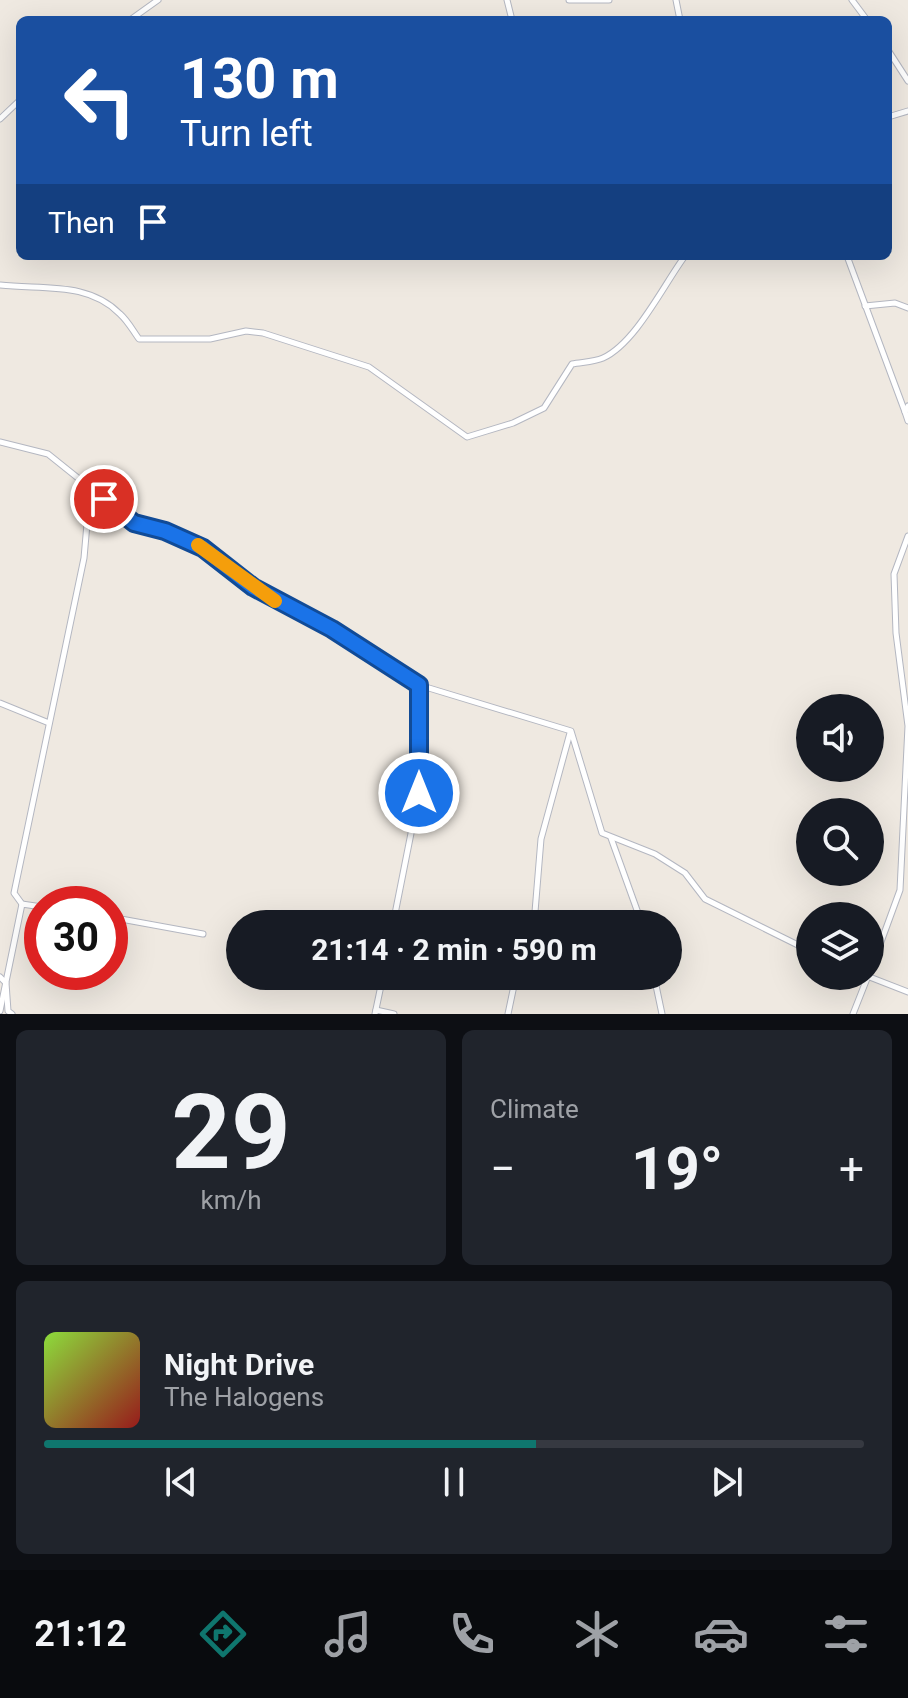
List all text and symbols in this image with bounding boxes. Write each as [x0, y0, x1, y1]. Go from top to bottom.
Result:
text: 130 m [180, 46, 339, 112]
icon: left [48, 48, 152, 152]
text: Turn left [180, 113, 313, 155]
icon: arrive [131, 200, 175, 244]
text: Then [48, 205, 115, 240]
pin [70, 465, 138, 533]
icon: arrive [82, 477, 126, 521]
map controls [796, 694, 884, 990]
button: sound [796, 694, 884, 782]
position arrow [377, 751, 461, 835]
button: search [796, 798, 884, 886]
speed limit sign: 30 [24, 886, 128, 990]
button: layers [796, 902, 884, 990]
text: 21:14 · 2 min · 590 m [311, 932, 597, 967]
text: 29 [171, 1072, 291, 1193]
text: Climate [490, 1094, 579, 1124]
text: 19° [631, 1133, 723, 1204]
text: − [490, 1143, 515, 1195]
text: + [839, 1143, 864, 1195]
text: km/h [200, 1185, 262, 1215]
text: Night Drive [164, 1347, 314, 1382]
text: The Halogens [164, 1382, 324, 1412]
icon: previous [159, 1460, 203, 1504]
icon: pause [432, 1460, 476, 1504]
icon: next [705, 1460, 749, 1504]
icon: directions [195, 1606, 251, 1662]
icon: music [320, 1606, 376, 1662]
icon: phone [444, 1606, 500, 1662]
icon: climate [569, 1606, 625, 1662]
icon: car [693, 1606, 749, 1662]
icon: filters [818, 1606, 874, 1662]
text: 21:12 [34, 1613, 127, 1655]

